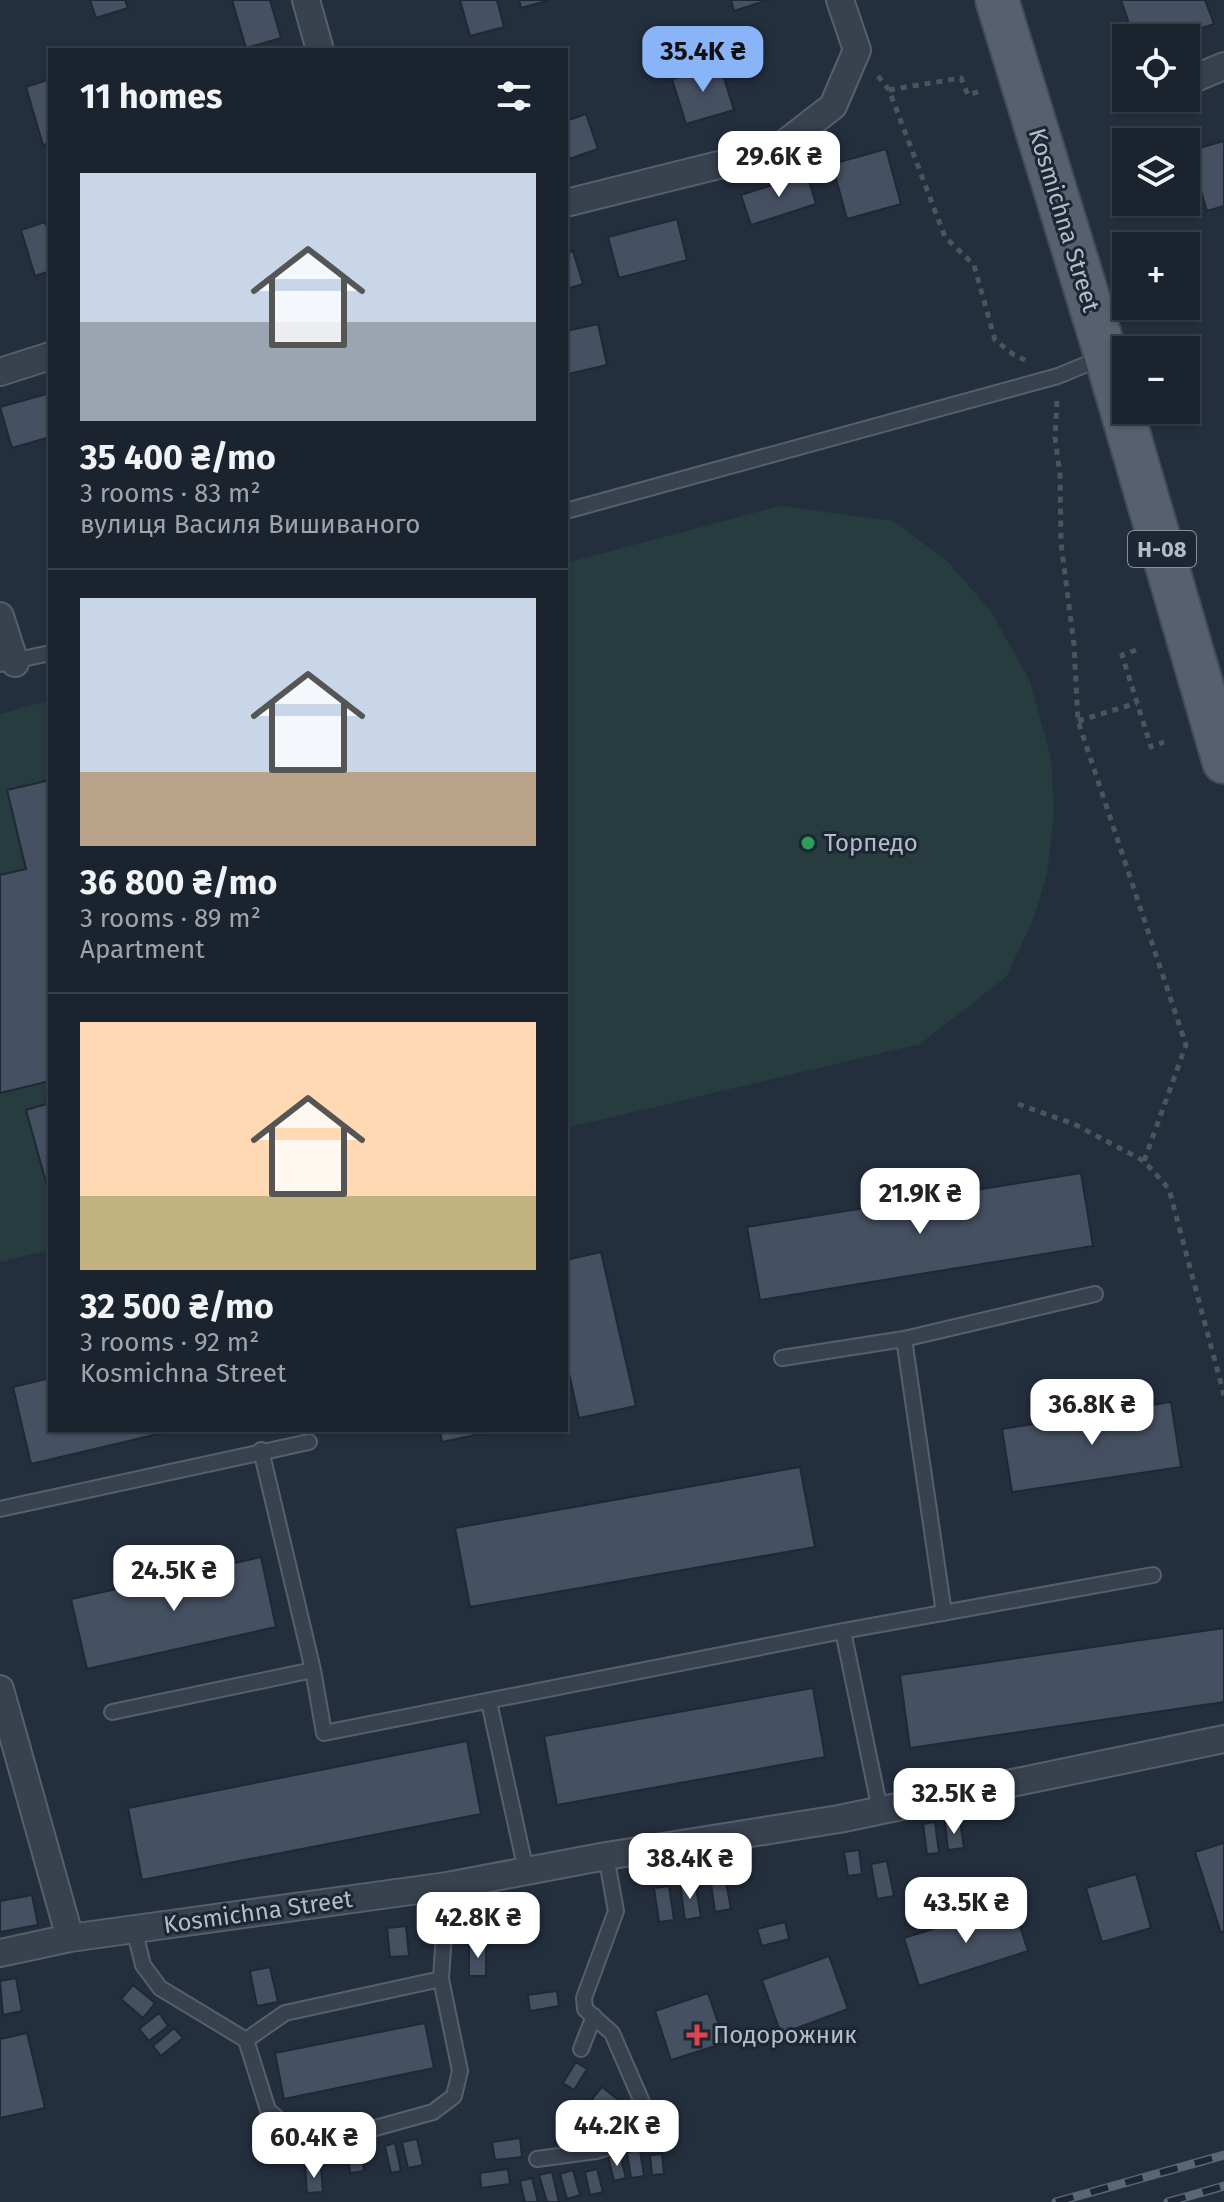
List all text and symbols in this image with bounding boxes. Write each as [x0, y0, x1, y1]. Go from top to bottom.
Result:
map controls [1112, 24, 1200, 424]
button: locate [1112, 24, 1200, 112]
pin: 35.4K ₴ [629, 26, 777, 94]
text: 35.4K ₴ [660, 36, 746, 67]
icon: filters [492, 74, 536, 118]
text: 11 homes [80, 76, 222, 117]
street label: Kosmichna Street [1023, 125, 1105, 315]
button: layers [1112, 128, 1200, 216]
pin: 29.6K ₴ [705, 131, 853, 199]
text: 29.6K ₴ [736, 141, 822, 172]
icon: home [236, 225, 380, 369]
button: + [1112, 232, 1200, 320]
button: − [1112, 336, 1200, 424]
text: 35 400 ₴/mo [80, 437, 276, 478]
text: 3 rooms · 83 m² [80, 478, 261, 509]
text: вулиця Василя Вишиваного [80, 509, 421, 540]
road number: Н-08 [1128, 531, 1196, 567]
icon: home [236, 650, 380, 794]
place label: Торпедо [824, 829, 918, 857]
marker: Торпедо [799, 834, 817, 852]
text: 36 800 ₴/mo [80, 862, 277, 903]
text: 3 rooms · 89 m² [80, 903, 261, 934]
text: Apartment [80, 934, 205, 965]
icon: home [236, 1074, 380, 1218]
pin: 21.9K ₴ [846, 1168, 994, 1236]
text: 21.9K ₴ [879, 1178, 961, 1209]
text: 32 500 ₴/mo [80, 1286, 274, 1327]
text: 3 rooms · 92 m² [80, 1327, 259, 1358]
text: Kosmichna Street [80, 1358, 286, 1389]
pin: 36.8K ₴ [1018, 1379, 1166, 1447]
text: 36.8K ₴ [1048, 1389, 1136, 1420]
pin: 24.5K ₴ [100, 1545, 248, 1613]
text: 24.5K ₴ [131, 1555, 217, 1586]
pin: 32.5K ₴ [880, 1768, 1028, 1836]
text: 32.5K ₴ [912, 1778, 996, 1809]
pin: 38.4K ₴ [616, 1833, 764, 1901]
text: 38.4K ₴ [647, 1843, 733, 1874]
pin: 43.5K ₴ [892, 1877, 1040, 1945]
street label: Kosmichna Street [162, 1885, 355, 1939]
text: 43.5K ₴ [923, 1887, 1009, 1918]
pin: 42.8K ₴ [404, 1892, 552, 1960]
text: 42.8K ₴ [435, 1902, 521, 1933]
place label: Подорожник [713, 2021, 857, 2049]
marker: Подорожник [688, 2026, 706, 2044]
pin: 44.2K ₴ [543, 2100, 691, 2168]
text: 44.2K ₴ [574, 2110, 660, 2141]
pin: 60.4K ₴ [240, 2112, 388, 2180]
text: 60.4K ₴ [270, 2122, 358, 2153]

